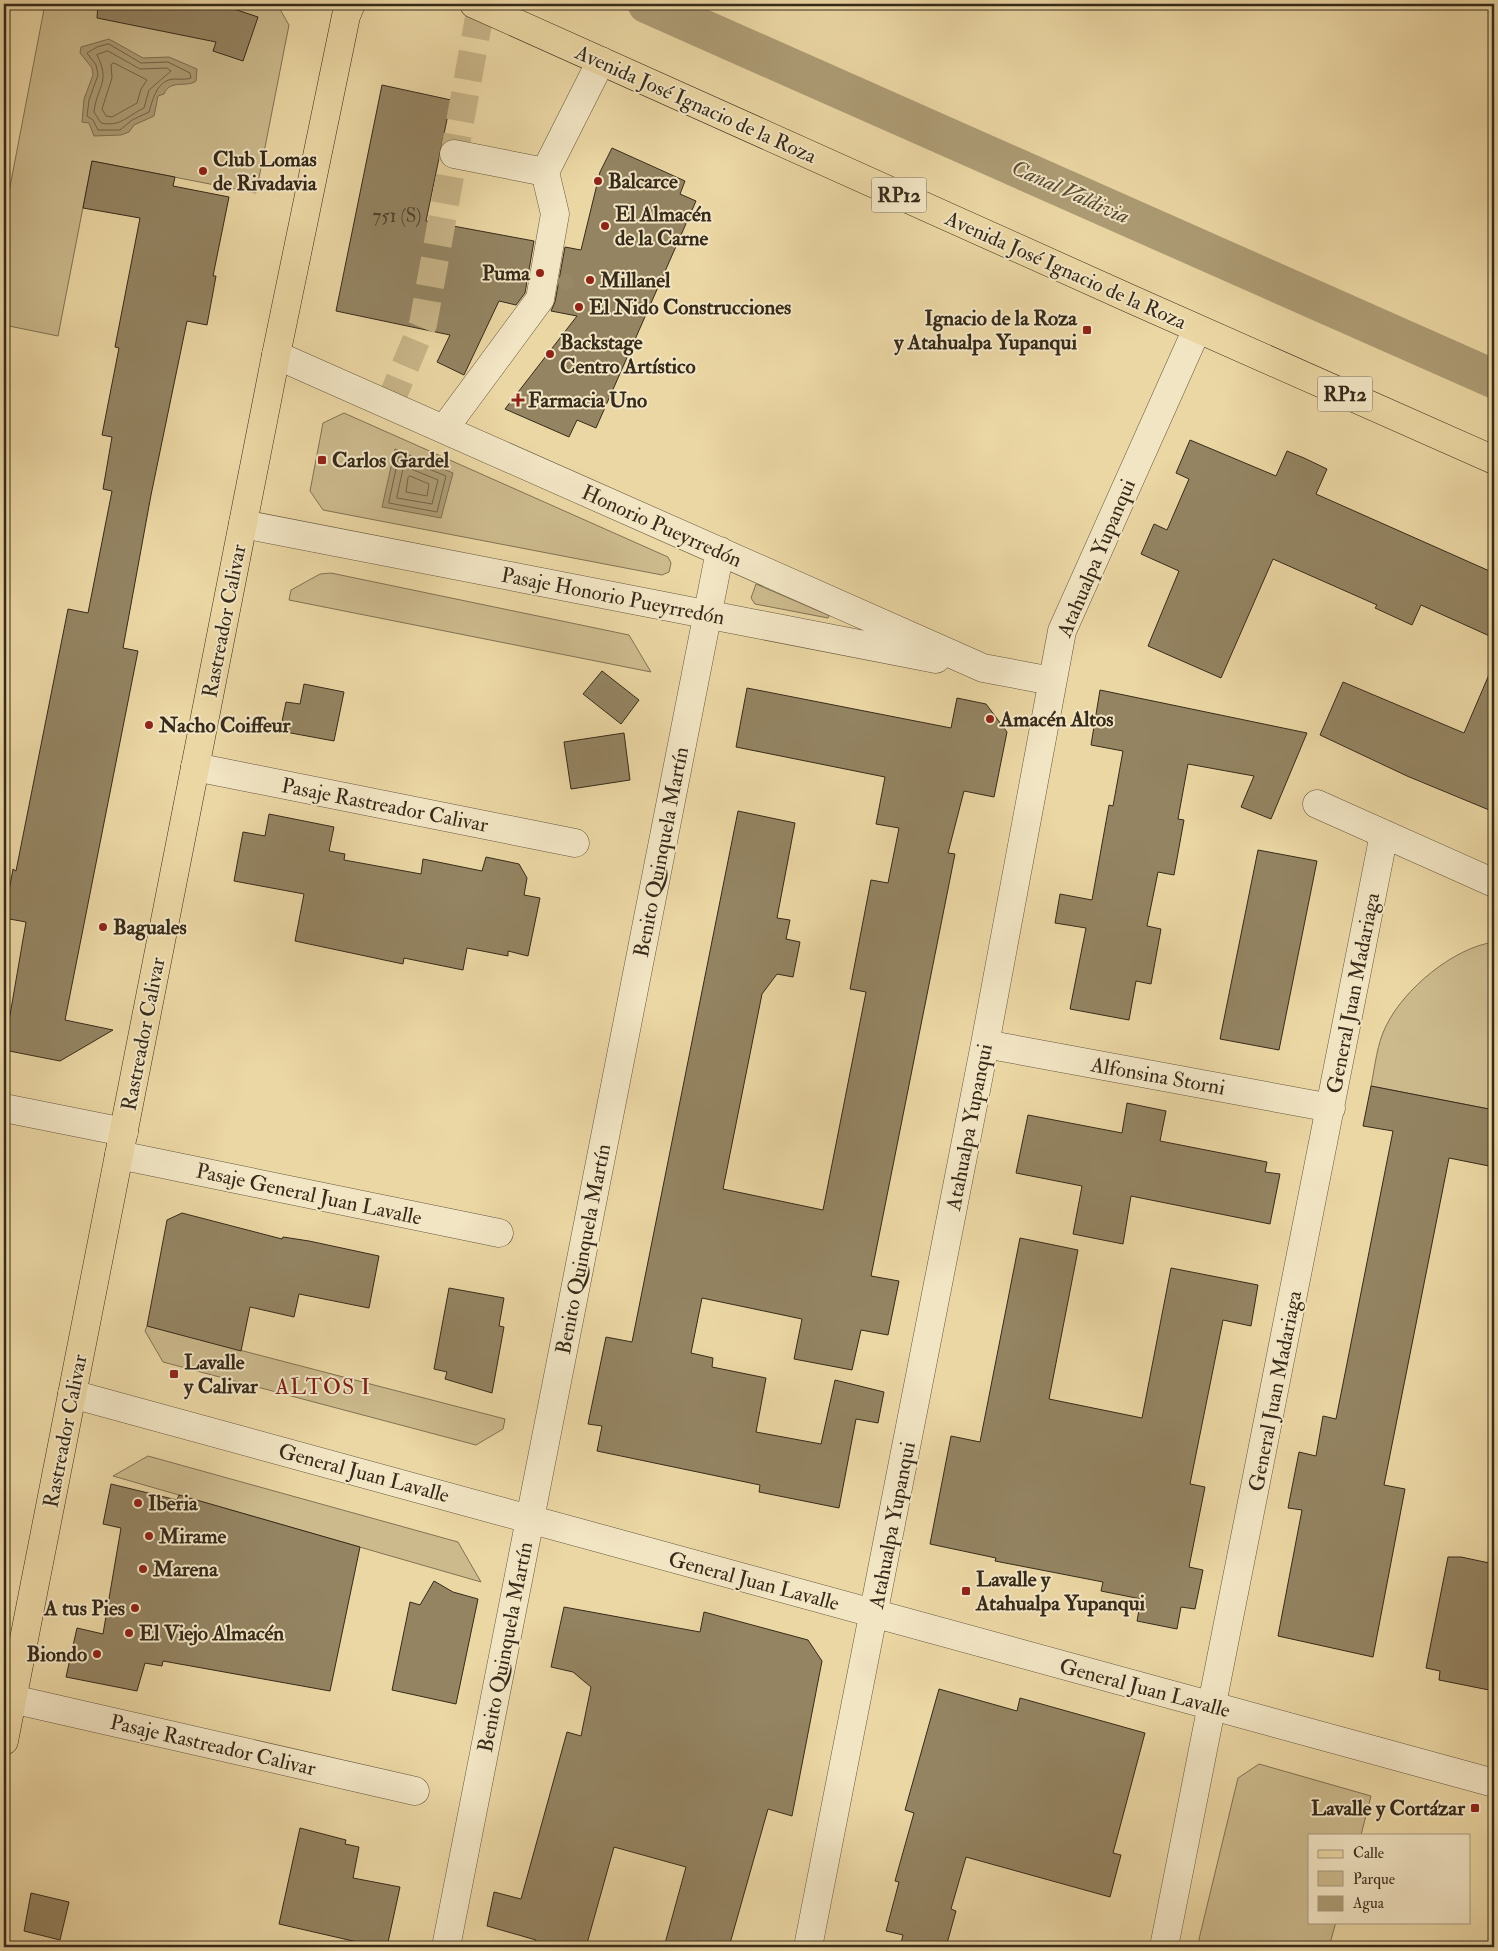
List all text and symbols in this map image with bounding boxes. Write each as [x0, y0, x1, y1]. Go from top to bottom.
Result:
street label: Avenida José Ignacio de la Roza [570, 39, 821, 170]
place label: Club Lomas de Rivadavia [213, 146, 318, 197]
water label: Canal Valdivia [1007, 153, 1134, 230]
marker: Club Lomas de Rivadavia [197, 165, 209, 177]
place label: Balcarce [608, 168, 678, 195]
marker: Balcarce [592, 175, 604, 187]
road number: RP12 [872, 178, 926, 212]
place label: El Almacén de la Carne [615, 201, 712, 252]
house number: 751 (S) [373, 204, 421, 228]
street label: Avenida José Ignacio de la Roza [940, 205, 1191, 336]
marker: El Almacén de la Carne [599, 220, 611, 232]
place label: Puma [482, 260, 531, 287]
marker: Puma [534, 267, 546, 279]
place label: Millanel [599, 267, 671, 294]
marker: Millanel [584, 274, 596, 286]
place label: El Nido Construcciones [589, 294, 791, 321]
marker: El Nido Construcciones [573, 301, 585, 313]
place label: Ignacio de la Roza y Atahualpa Yupanqui [893, 305, 1078, 356]
marker: Ignacio de la Roza y Atahualpa Yupanqui [1081, 324, 1093, 336]
place label: Backstage Centro Artístico [560, 329, 696, 380]
marker: Backstage Centro Artístico [544, 348, 556, 360]
road number: RP12 [1318, 376, 1372, 412]
place label: Farmacia Uno [528, 387, 647, 414]
marker: Farmacia Uno [512, 394, 524, 406]
place label: Carlos Gardel [332, 447, 450, 474]
marker: Carlos Gardel [316, 454, 328, 466]
street label: Atahualpa Yupanqui [1051, 475, 1142, 642]
street label: Honorio Pueyrredón [577, 479, 746, 574]
street label: Rastreador Calivar [196, 542, 253, 700]
street label: Pasaje Honorio Pueyrredón [499, 562, 727, 631]
place label: Amacén Altos [999, 706, 1113, 733]
place label: Nacho Coiffeur [158, 712, 292, 739]
marker: Amacén Altos [984, 713, 996, 725]
marker: Nacho Coiffeur [143, 719, 155, 731]
street label: Benito Quinquela Martín [628, 744, 695, 960]
street label: Pasaje Rastreador Calivar [279, 772, 491, 839]
street label: General Juan Madariaga [1321, 890, 1386, 1096]
place label: Baguales [113, 914, 187, 941]
marker: Baguales [97, 921, 109, 933]
street label: Rastreador Calivar [115, 955, 172, 1113]
street label: Atahualpa Yupanqui [940, 1041, 999, 1214]
street label: Alfonsina Storni [1088, 1051, 1228, 1102]
street label: Benito Quinquela Martín [550, 1141, 617, 1357]
street label: Pasaje General Juan Lavalle [194, 1157, 424, 1232]
street label: General Juan Madariaga [1243, 1288, 1308, 1494]
place label: Lavalle y Calivar [183, 1349, 259, 1400]
street label: Rastreador Calivar [37, 1352, 94, 1510]
marker: Lavalle y Calivar [168, 1368, 180, 1380]
district label: ALTOS I [274, 1373, 371, 1401]
street label: General Juan Lavalle [276, 1438, 452, 1509]
street label: Atahualpa Yupanqui [863, 1439, 922, 1612]
place label: Iberia [148, 1490, 199, 1517]
marker: Iberia [132, 1497, 144, 1509]
place label: Mirame [158, 1523, 227, 1550]
marker: Mirame [143, 1530, 155, 1542]
street label: Benito Quinquela Martín [472, 1539, 539, 1755]
street label: General Juan Lavalle [666, 1546, 842, 1617]
place label: Marena [152, 1556, 219, 1583]
marker: Marena [137, 1563, 149, 1575]
place label: Lavalle y Atahualpa Yupanqui [975, 1566, 1146, 1617]
marker: Lavalle y Atahualpa Yupanqui [960, 1585, 972, 1597]
place label: A tus Pies [43, 1595, 125, 1622]
marker: A tus Pies [129, 1602, 141, 1614]
place label: El Viejo Almacén [139, 1620, 284, 1647]
marker: El Viejo Almacén [123, 1627, 135, 1639]
place label: Biondo [27, 1641, 87, 1668]
marker: Biondo [91, 1648, 103, 1660]
street label: General Juan Lavalle [1057, 1653, 1233, 1724]
street label: Pasaje Rastreador Calivar [107, 1709, 318, 1782]
place label: Lavalle y Cortázar [1311, 1795, 1466, 1822]
marker: Lavalle y Cortázar [1469, 1802, 1481, 1814]
legend [1308, 1834, 1470, 1924]
text: Calle [1353, 1844, 1384, 1863]
text: Parque [1353, 1870, 1395, 1889]
text: Agua [1352, 1894, 1385, 1913]

